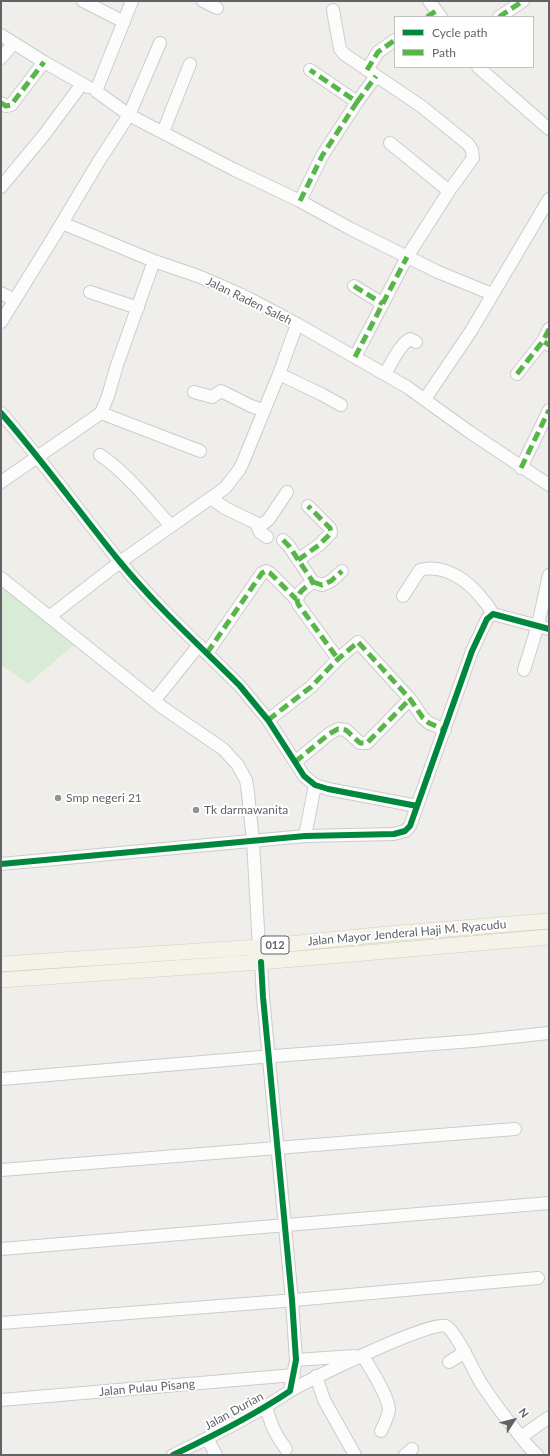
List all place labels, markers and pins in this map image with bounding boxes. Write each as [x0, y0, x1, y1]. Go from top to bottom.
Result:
place label: Smp negeri 21 [66, 791, 142, 805]
marker: Smp negeri 21 [53, 793, 63, 803]
place label: Tk darmawanita [204, 803, 288, 817]
marker: Tk darmawanita [191, 805, 201, 815]

